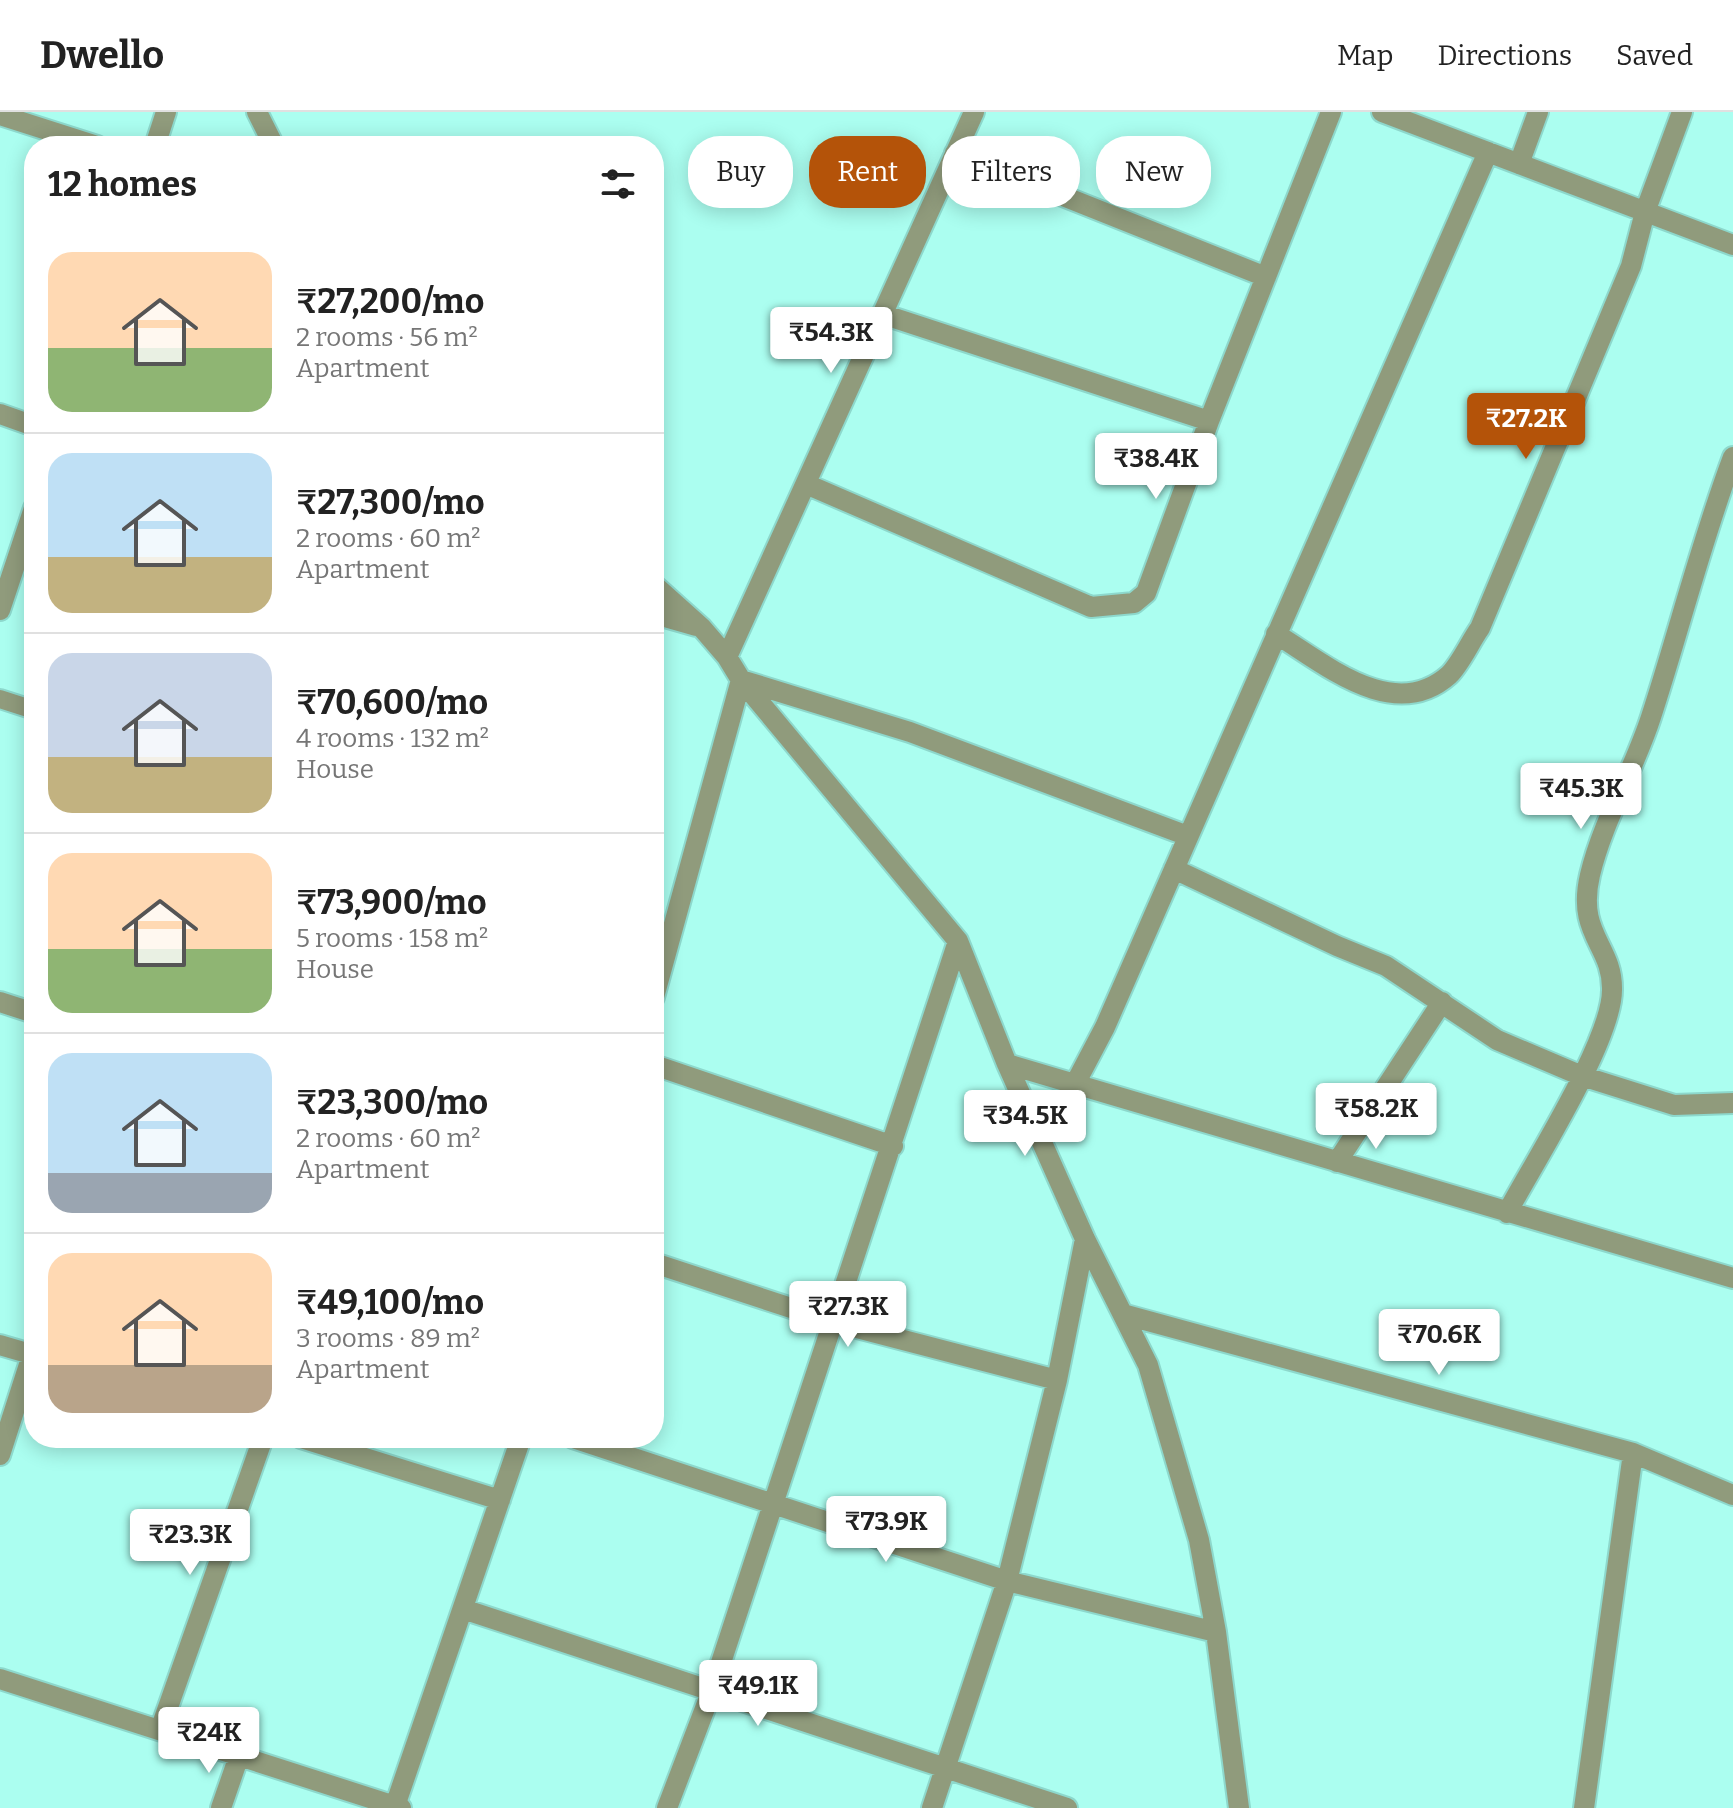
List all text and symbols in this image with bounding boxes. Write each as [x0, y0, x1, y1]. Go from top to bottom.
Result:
text: Dwello [40, 32, 164, 78]
text: Map [1337, 39, 1393, 72]
text: Directions [1437, 39, 1572, 72]
text: Saved [1616, 39, 1693, 72]
chip: Buy [688, 136, 793, 208]
chip: Rent [809, 136, 926, 208]
chip: Filters [942, 136, 1080, 208]
chip: New [1096, 136, 1211, 208]
icon: filters [596, 162, 640, 206]
text: 12 homes [48, 164, 197, 205]
text: ₹27,200/mo [296, 281, 484, 322]
icon: home [112, 284, 208, 380]
pin: ₹54.3K [766, 307, 896, 375]
text: ₹54.3K [788, 317, 874, 348]
text: 2 rooms · 56 m² [296, 322, 478, 353]
text: Apartment [296, 353, 429, 384]
pin: ₹27.2K [1461, 393, 1591, 461]
text: ₹27.2K [1485, 403, 1567, 434]
pin: ₹38.4K [1091, 433, 1221, 501]
text: ₹38.4K [1113, 443, 1199, 474]
text: ₹27,300/mo [296, 482, 485, 523]
icon: home [112, 485, 208, 581]
text: 2 rooms · 60 m² [296, 523, 480, 554]
text: Apartment [296, 554, 429, 585]
text: ₹70,600/mo [296, 682, 488, 723]
icon: home [112, 685, 208, 781]
text: 4 rooms · 132 m² [296, 723, 489, 754]
text: House [296, 754, 374, 785]
pin: ₹45.3K [1516, 763, 1646, 831]
text: ₹45.3K [1538, 773, 1624, 804]
text: ₹73,900/mo [296, 882, 487, 923]
icon: home [112, 885, 208, 981]
text: 5 rooms · 158 m² [296, 923, 488, 954]
text: House [296, 954, 374, 985]
text: ₹23,300/mo [296, 1082, 488, 1123]
pin: ₹58.2K [1311, 1083, 1441, 1151]
icon: home [112, 1085, 208, 1181]
pin: ₹34.5K [960, 1090, 1090, 1158]
text: ₹58.2K [1334, 1093, 1418, 1124]
text: ₹34.5K [982, 1100, 1068, 1131]
text: 2 rooms · 60 m² [296, 1123, 480, 1154]
text: Apartment [296, 1154, 429, 1185]
pin: ₹27.3K [783, 1281, 913, 1349]
text: ₹49,100/mo [296, 1282, 484, 1323]
icon: home [112, 1285, 208, 1381]
text: ₹27.3K [807, 1291, 889, 1322]
pin: ₹70.6K [1374, 1309, 1504, 1377]
text: ₹70.6K [1397, 1319, 1481, 1350]
text: 3 rooms · 89 m² [296, 1323, 480, 1354]
text: Apartment [296, 1354, 429, 1385]
pin: ₹73.9K [821, 1496, 951, 1564]
text: ₹73.9K [844, 1506, 928, 1537]
pin: ₹23.3K [125, 1509, 255, 1577]
text: ₹23.3K [148, 1519, 232, 1550]
pin: ₹49.1K [693, 1660, 823, 1728]
text: ₹49.1K [717, 1670, 799, 1701]
pin: ₹24K [162, 1707, 256, 1775]
text: ₹24K [176, 1717, 242, 1748]

